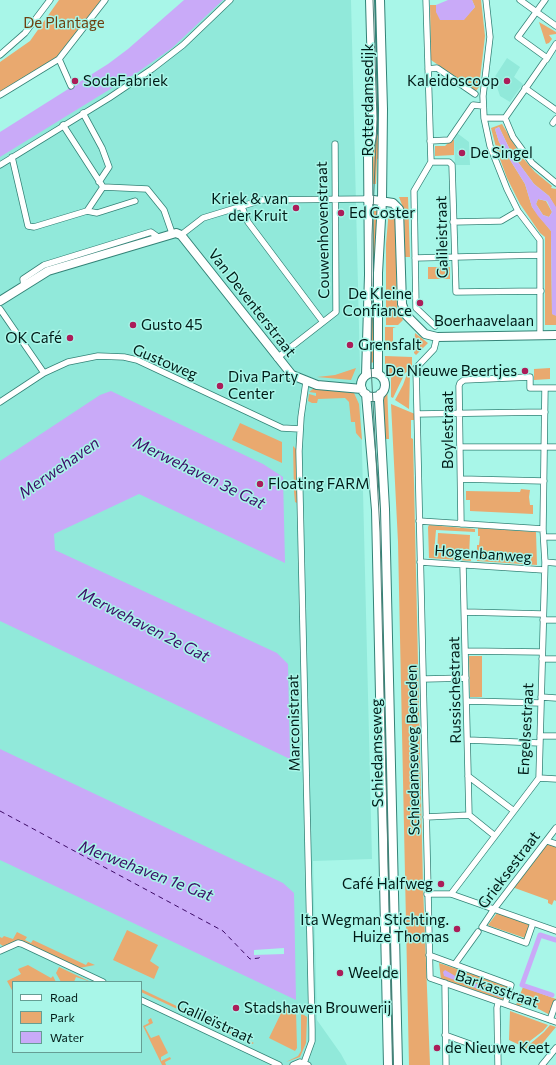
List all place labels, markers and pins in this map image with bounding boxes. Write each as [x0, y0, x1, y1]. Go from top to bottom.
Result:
place label: SodaFabriek [83, 72, 168, 90]
place label: Kaleidoscoop [407, 72, 499, 90]
marker: SodaFabriek [70, 76, 80, 86]
marker: Kaleidoscoop [502, 76, 512, 86]
place label: De Singel [470, 144, 533, 162]
marker: De Singel [457, 148, 467, 158]
place label: Kriek & van der Kruit [211, 190, 288, 225]
marker: Kriek & van der Kruit [291, 203, 301, 213]
place label: Ed Coster [349, 204, 415, 222]
marker: Ed Coster [336, 208, 346, 218]
place label: De Kleine Confiance [343, 285, 412, 320]
marker: De Kleine Confiance [415, 298, 425, 308]
place label: Gusto 45 [141, 316, 203, 334]
marker: Gusto 45 [128, 320, 138, 330]
place label: OK Café [5, 329, 62, 347]
marker: OK Café [65, 333, 75, 343]
place label: Grensfalt [358, 336, 422, 354]
marker: Grensfalt [345, 340, 355, 350]
place label: De Nieuwe Beertjes [385, 362, 517, 380]
marker: De Nieuwe Beertjes [520, 366, 530, 376]
place label: Diva Party Center [228, 368, 298, 403]
marker: Diva Party Center [215, 381, 225, 391]
place label: Floating FARM [268, 475, 370, 493]
marker: Floating FARM [255, 479, 265, 489]
place label: Café Halfweg [342, 875, 433, 893]
marker: Café Halfweg [436, 879, 446, 889]
place label: Ita Wegman Stichting. Huize Thomas [300, 911, 449, 946]
marker: Ita Wegman Stichting. Huize Thomas [452, 924, 462, 934]
place label: Weelde [348, 964, 398, 982]
marker: Weelde [335, 968, 345, 978]
place label: Stadshaven Brouwerij [244, 999, 391, 1017]
marker: Stadshaven Brouwerij [231, 1003, 241, 1013]
place label: de Nieuwe Keet [445, 1039, 550, 1057]
marker: de Nieuwe Keet [432, 1043, 442, 1053]

